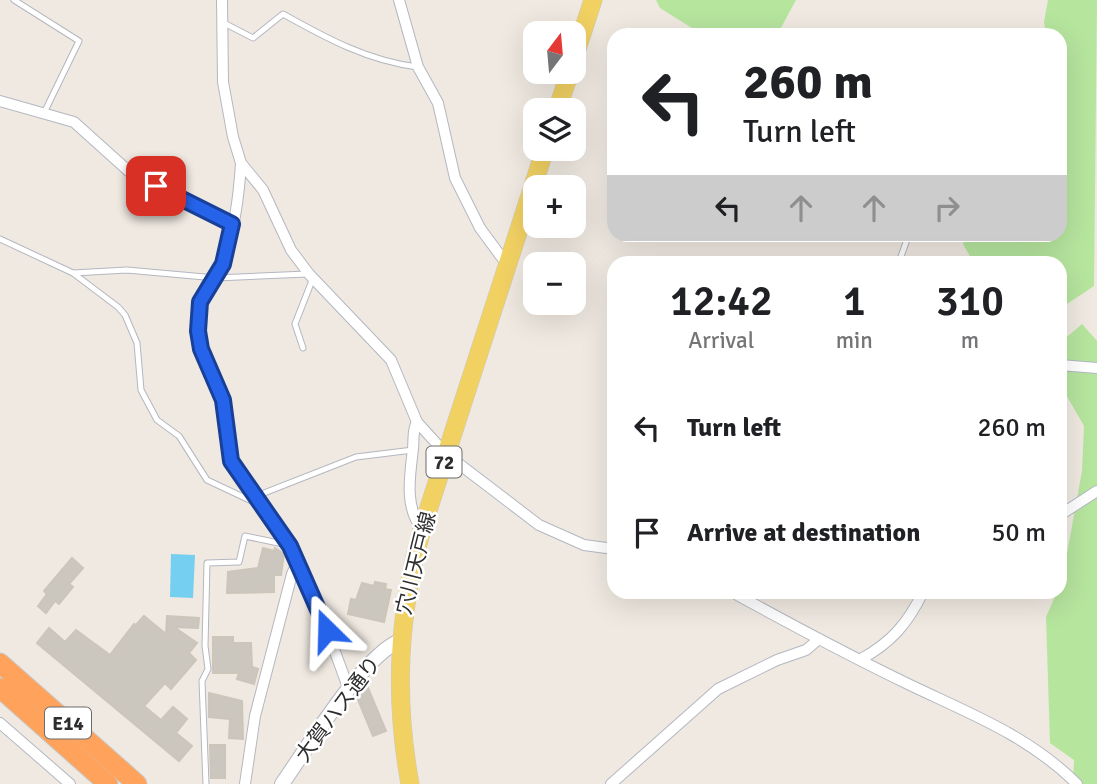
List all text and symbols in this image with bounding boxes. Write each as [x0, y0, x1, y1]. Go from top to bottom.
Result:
north arrow [523, 21, 586, 84]
map controls [523, 21, 586, 315]
text: 260 m [743, 52, 873, 112]
icon: left [628, 56, 719, 147]
button: layers [523, 98, 586, 161]
text: Turn left [743, 112, 856, 151]
pin [126, 156, 186, 216]
icon: arrive [137, 167, 175, 205]
button: + [523, 175, 586, 238]
icon: left [709, 189, 747, 227]
icon: ahead [782, 189, 820, 227]
icon: ahead [855, 189, 893, 227]
icon: right [928, 189, 966, 227]
button: − [523, 252, 586, 315]
text: 12:42 [670, 276, 773, 327]
text: 1 [843, 276, 866, 327]
text: 310 [936, 276, 1004, 327]
text: Arrival [688, 326, 754, 355]
text: min [836, 326, 873, 355]
text: m [961, 326, 979, 355]
icon: left [628, 409, 666, 447]
text: Turn left [687, 412, 781, 444]
text: 260 m [977, 412, 1046, 444]
road number: 72 [426, 446, 462, 477]
street label: 穴川天戸線 [391, 509, 441, 617]
icon: arrive [628, 514, 666, 552]
text: Arrive at destination [687, 517, 920, 549]
text: 50 m [991, 517, 1046, 549]
position arrow [290, 593, 364, 667]
street label: 大賀ハス通り [290, 651, 386, 767]
road number: E14 [45, 708, 91, 738]

